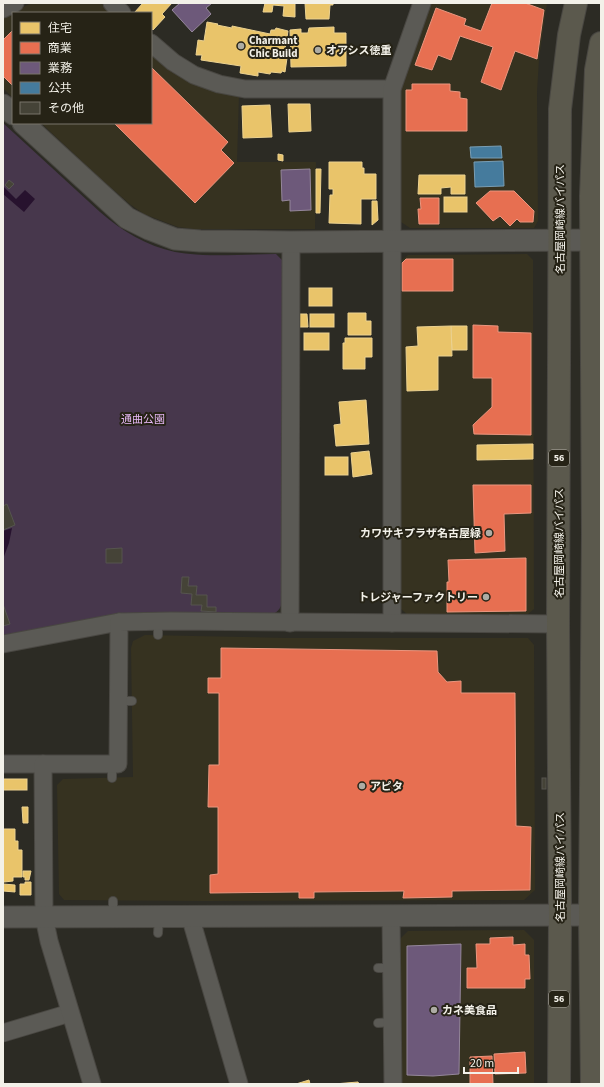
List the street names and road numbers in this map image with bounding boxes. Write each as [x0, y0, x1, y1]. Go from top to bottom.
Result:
street label: 名古屋岡崎線バイパス [553, 164, 568, 274]
road number: 56 [549, 450, 569, 466]
street label: 名古屋岡崎線バイパス [552, 488, 567, 598]
street label: 名古屋岡崎線バイパス [553, 812, 568, 922]
road number: 56 [549, 991, 569, 1007]

